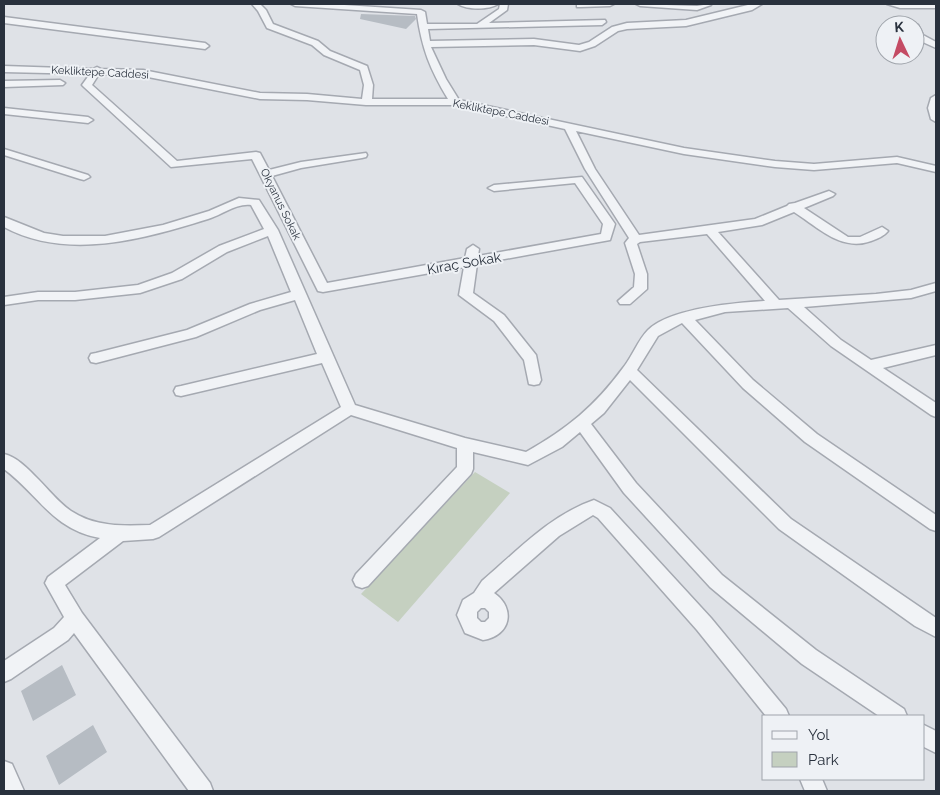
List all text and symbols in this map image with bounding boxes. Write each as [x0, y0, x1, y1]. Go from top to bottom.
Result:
north arrow [875, 15, 925, 65]
text: K [894, 19, 905, 35]
street label: Kekliktepe Caddesi [51, 63, 149, 82]
street label: Kekliktepe Caddesi [452, 97, 550, 128]
street label: Okyanus Sokak [258, 166, 304, 242]
street label: Kıraç Sokak [426, 249, 503, 277]
legend [762, 715, 925, 780]
text: Yol [808, 726, 830, 744]
text: Park [808, 751, 839, 769]

